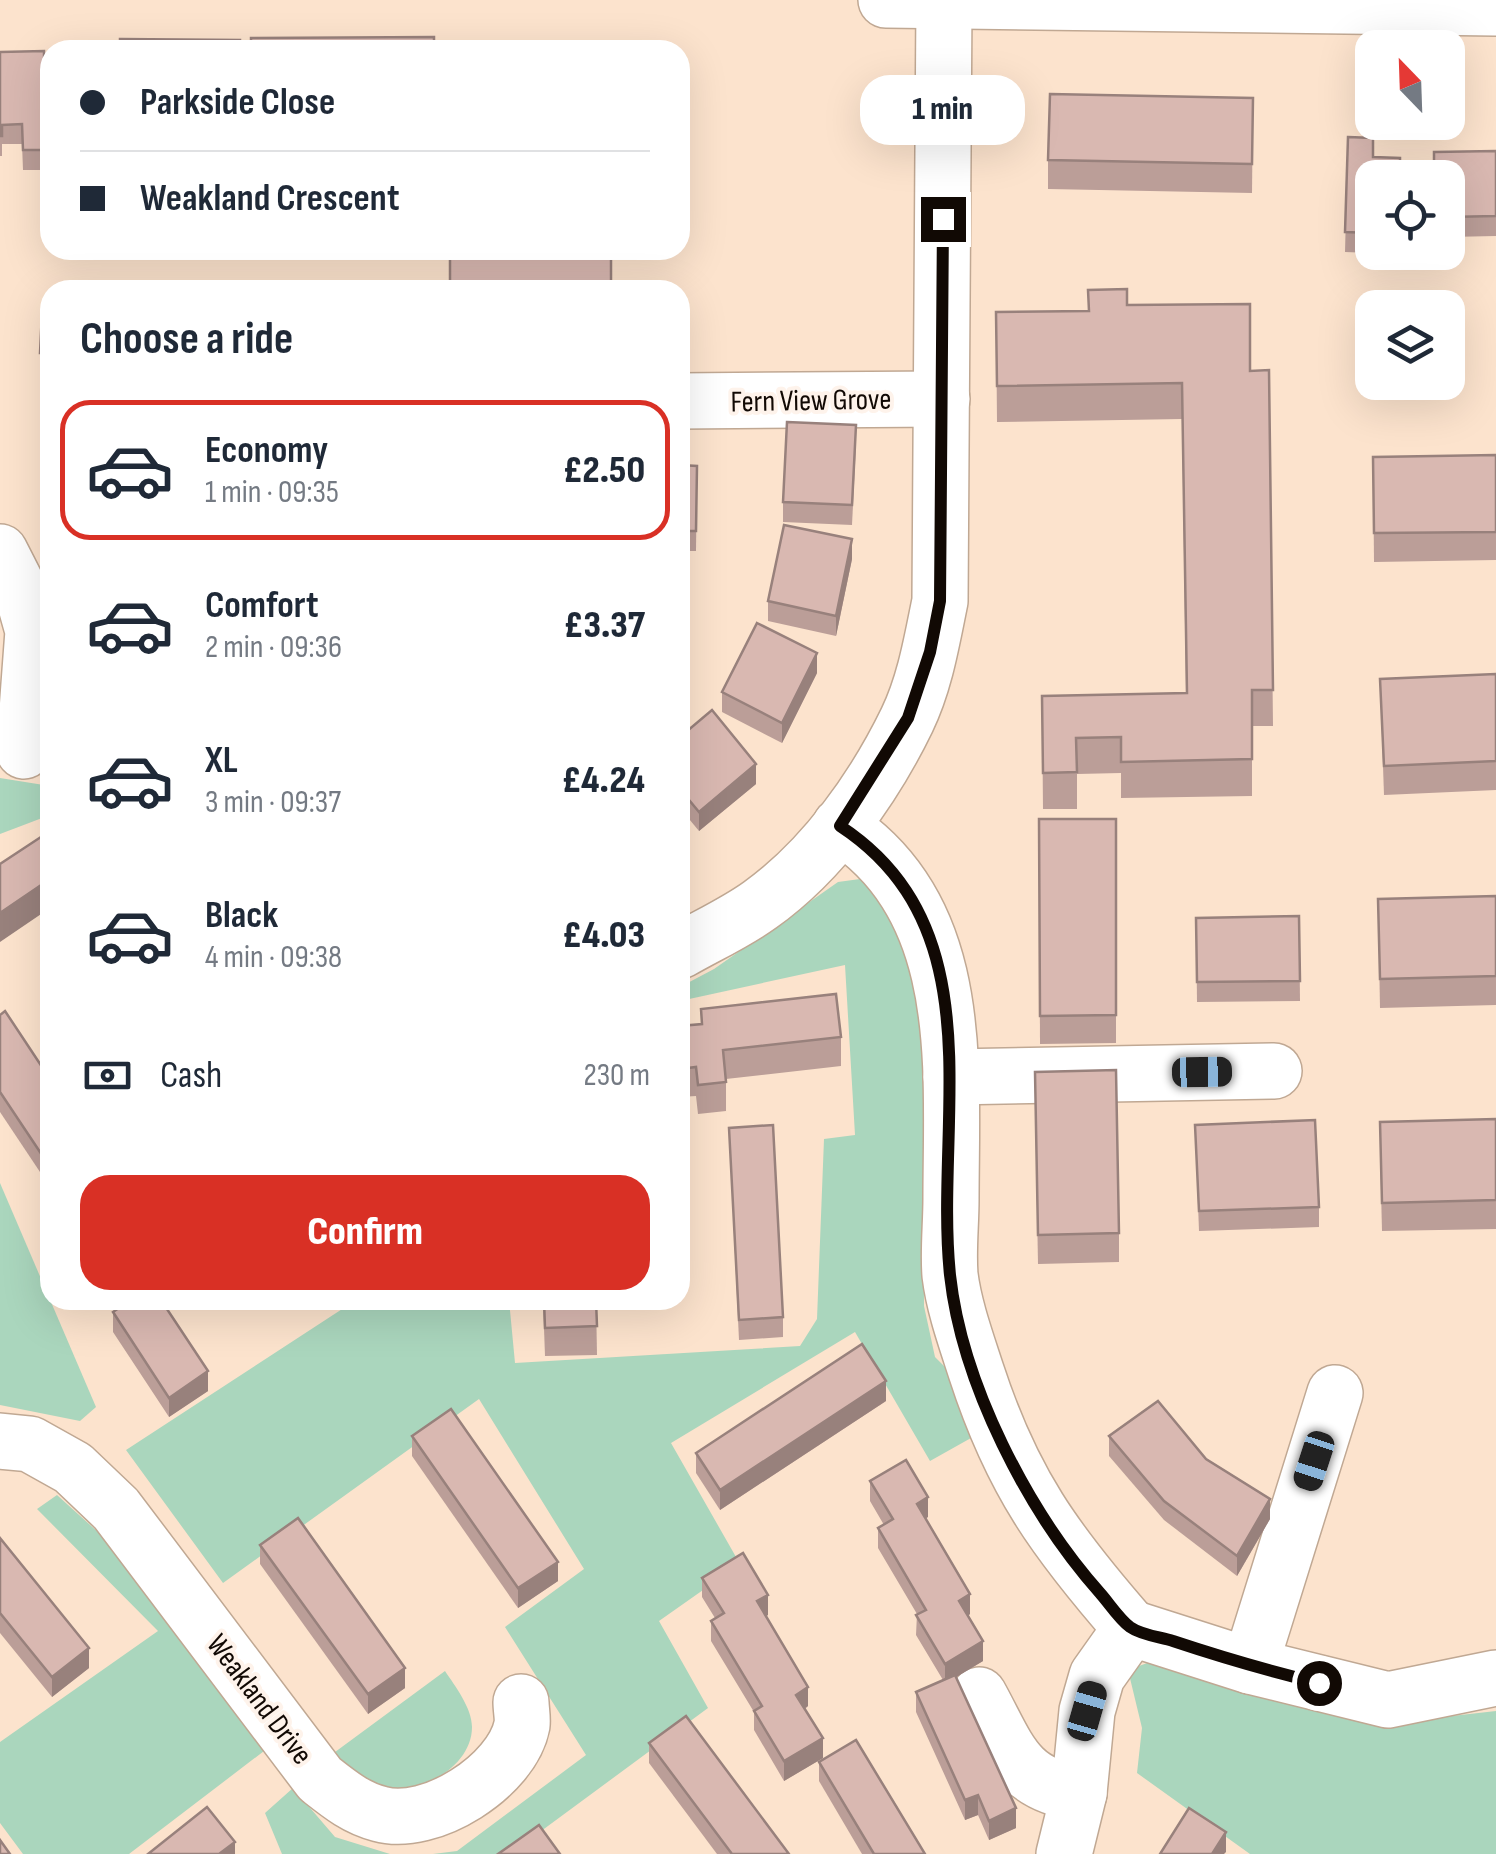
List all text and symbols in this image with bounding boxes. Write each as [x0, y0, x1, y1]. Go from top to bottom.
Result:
north arrow [1355, 30, 1465, 140]
map controls [1355, 30, 1465, 400]
callout: 1 min [860, 74, 1026, 144]
text: Parkside Close [140, 80, 335, 125]
text: 1 min [912, 90, 973, 129]
button: locate [1355, 160, 1465, 270]
text: Weakland Crescent [140, 176, 399, 221]
route end [921, 197, 966, 242]
button: layers [1355, 290, 1465, 400]
text: Choose a ride [80, 312, 293, 367]
street label: Fern View Grove [730, 382, 892, 420]
icon: car [85, 425, 175, 515]
text: Economy [205, 428, 328, 473]
text: £2.50 [563, 448, 645, 493]
text: 1 min · 09:35 [205, 473, 339, 512]
icon: car [85, 580, 175, 670]
text: Comfort [205, 583, 319, 628]
text: £3.37 [564, 603, 645, 648]
text: 2 min · 09:36 [205, 628, 342, 667]
icon: car [85, 735, 175, 825]
text: XL [205, 738, 238, 783]
text: £4.24 [562, 758, 645, 803]
text: 3 min · 09:37 [205, 783, 341, 822]
icon: car [85, 890, 175, 980]
text: Black [205, 893, 278, 938]
text: £4.03 [562, 913, 645, 958]
text: 4 min · 09:38 [205, 938, 342, 977]
icon: cash [80, 1048, 135, 1103]
text: Cash [160, 1053, 222, 1098]
text: 230 m [583, 1056, 650, 1095]
car [1172, 1056, 1232, 1088]
button: Confirm [80, 1175, 650, 1290]
car [1290, 1428, 1338, 1494]
street label: Weakland Drive [199, 1627, 320, 1772]
route start [1297, 1661, 1342, 1706]
car [1064, 1678, 1110, 1744]

